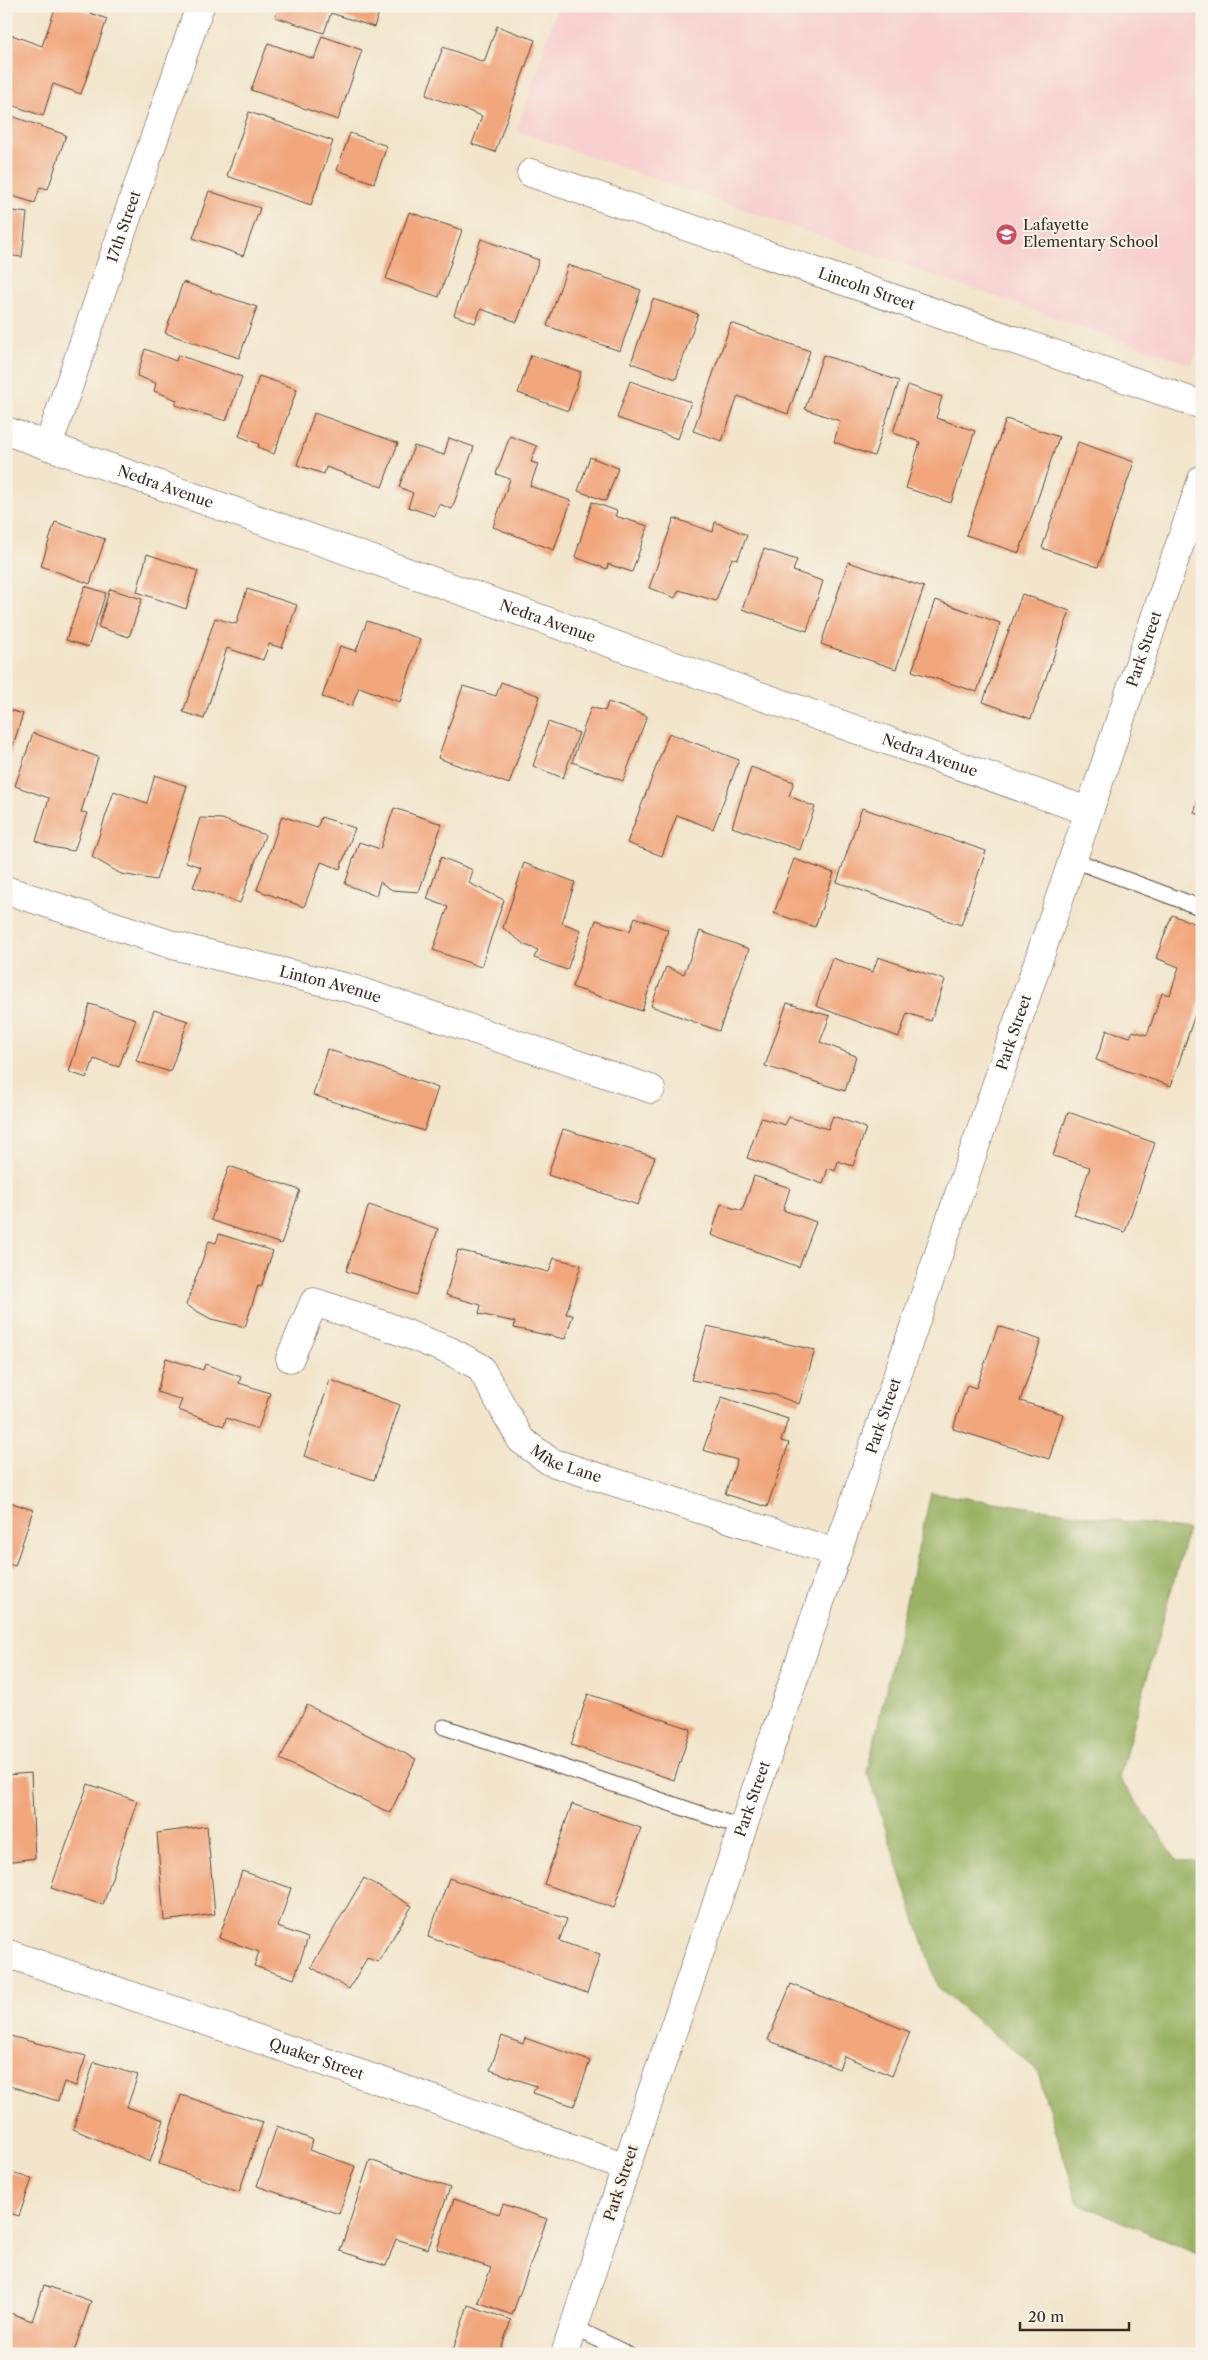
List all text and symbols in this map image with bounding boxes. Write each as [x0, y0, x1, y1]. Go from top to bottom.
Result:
street label: 17th Street [102, 187, 145, 265]
place label: Lafayette Elementary School [1023, 215, 1159, 251]
school or university icon: Lafayette Elementary School [995, 222, 1019, 246]
street label: Lincoln Street [816, 263, 918, 314]
street label: Nedra Avenue [115, 461, 216, 512]
street label: Nedra Avenue [497, 595, 598, 646]
street label: Park Street [1122, 608, 1166, 689]
street label: Nedra Avenue [879, 729, 980, 781]
street label: Linton Avenue [278, 961, 384, 1007]
street label: Park Street [992, 991, 1035, 1073]
street label: Park Street [861, 1375, 905, 1456]
street label: Mike Lane [527, 1440, 604, 1486]
street label: Park Street [730, 1758, 774, 1839]
street label: Quaker Street [267, 2034, 367, 2084]
street label: Park Street [599, 2142, 642, 2223]
scale bar [1020, 2300, 1129, 2332]
text: 20 m [1028, 2307, 1064, 2326]

